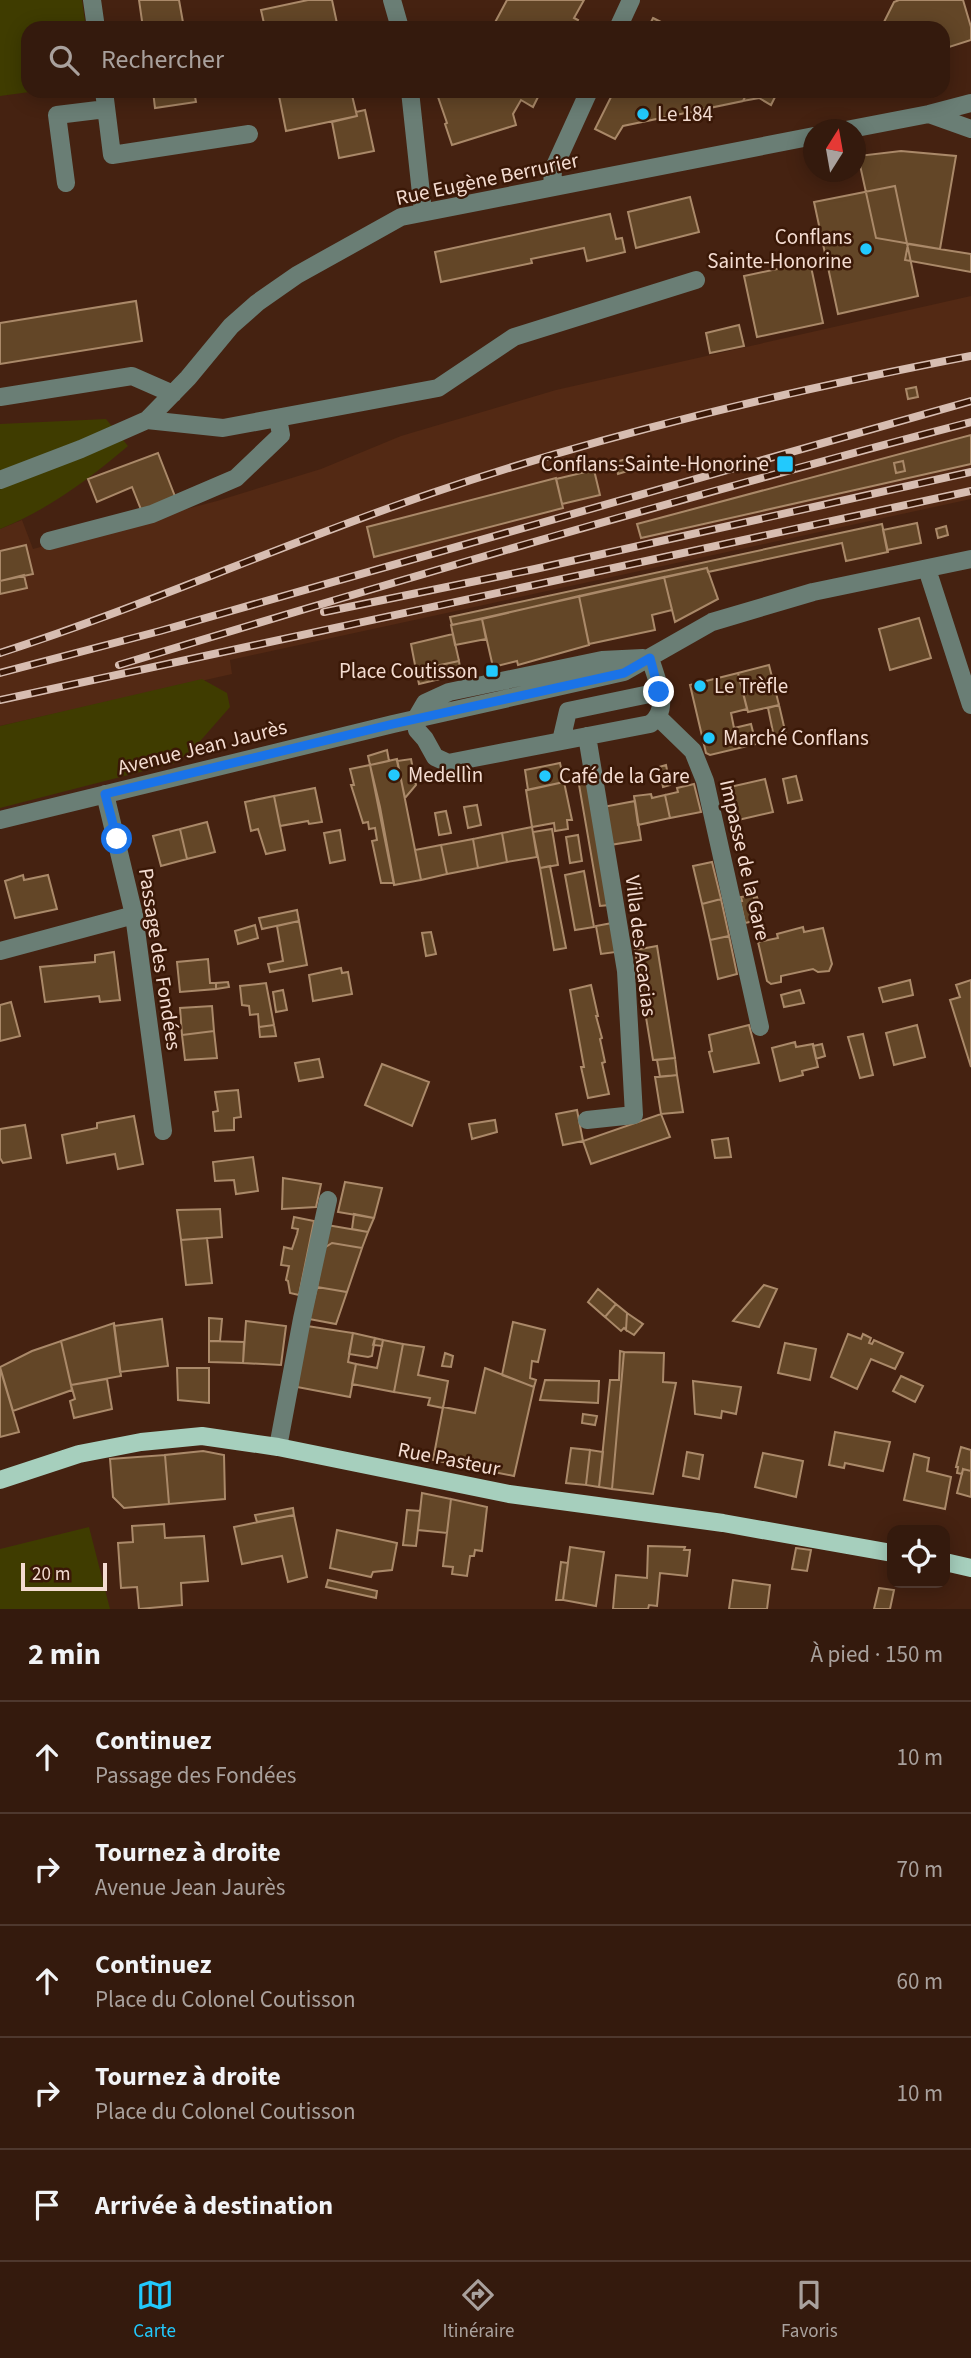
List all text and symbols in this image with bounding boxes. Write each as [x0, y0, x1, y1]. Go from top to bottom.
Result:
search box [21, 21, 950, 98]
icon: search [45, 41, 83, 79]
text: Rechercher [101, 41, 224, 78]
place label: Le 184 [657, 99, 713, 129]
marker: Le 184 [635, 106, 651, 122]
north arrow [803, 119, 866, 182]
street label: Rue Eugène Berrurier [393, 145, 582, 213]
place label: Conflans Sainte-Honorine [707, 222, 852, 276]
marker: Conflans Sainte-Honorine [858, 241, 874, 257]
place label: Conflans-Sainte-Honorine [541, 449, 769, 479]
marker: Conflans-Sainte-Honorine [775, 454, 795, 474]
place label: Place Coutisson [339, 656, 478, 686]
marker: Place Coutisson [484, 663, 500, 679]
place label: Le Trèfle [714, 671, 788, 701]
route end [643, 676, 674, 707]
marker: Le Trèfle [692, 678, 708, 694]
street label: Avenue Jean Jaurès [114, 711, 290, 783]
place label: Marché Conflans [723, 723, 869, 753]
marker: Marché Conflans [701, 730, 717, 746]
place label: Medellìn [408, 760, 483, 790]
place label: Café de la Gare [559, 761, 690, 791]
marker: Medellìn [386, 767, 402, 783]
marker: Café de la Gare [537, 768, 553, 784]
street label: Impasse de la Gare [712, 776, 778, 944]
route start [101, 823, 132, 854]
street label: Passage des Fondées [131, 866, 189, 1052]
street label: Villa des Acacias [617, 874, 665, 1019]
street label: Rue Pasteur [395, 1434, 504, 1484]
map controls [887, 1525, 950, 1588]
button: locate [887, 1525, 950, 1588]
scale bar [21, 1560, 107, 1592]
text: 20 m [32, 1561, 70, 1588]
text: 2 min [28, 1633, 101, 1676]
text: À pied · 150 m [810, 1638, 943, 1671]
text: Continuez [95, 1722, 211, 1759]
icon: ahead [28, 1738, 66, 1776]
text: 10 m [896, 1741, 943, 1774]
text: Passage des Fondées [95, 1759, 297, 1792]
text: Tournez à droite [95, 1834, 281, 1871]
icon: right [28, 1850, 66, 1888]
text: 70 m [896, 1853, 943, 1886]
text: Avenue Jean Jaurès [95, 1871, 285, 1904]
text: Continuez [95, 1946, 211, 1983]
icon: ahead [28, 1962, 66, 2000]
text: 60 m [896, 1965, 943, 1998]
text: Place du Colonel Coutisson [95, 1983, 356, 2016]
text: Tournez à droite [95, 2058, 281, 2095]
icon: right [28, 2074, 66, 2112]
text: 10 m [896, 2077, 943, 2110]
text: Place du Colonel Coutisson [95, 2095, 356, 2128]
icon: arrive [28, 2186, 66, 2224]
text: Arrivée à destination [95, 2187, 333, 2224]
tab: Carte [133, 2276, 176, 2345]
tab: Itinéraire [442, 2276, 515, 2345]
tab: Favoris [781, 2276, 838, 2345]

